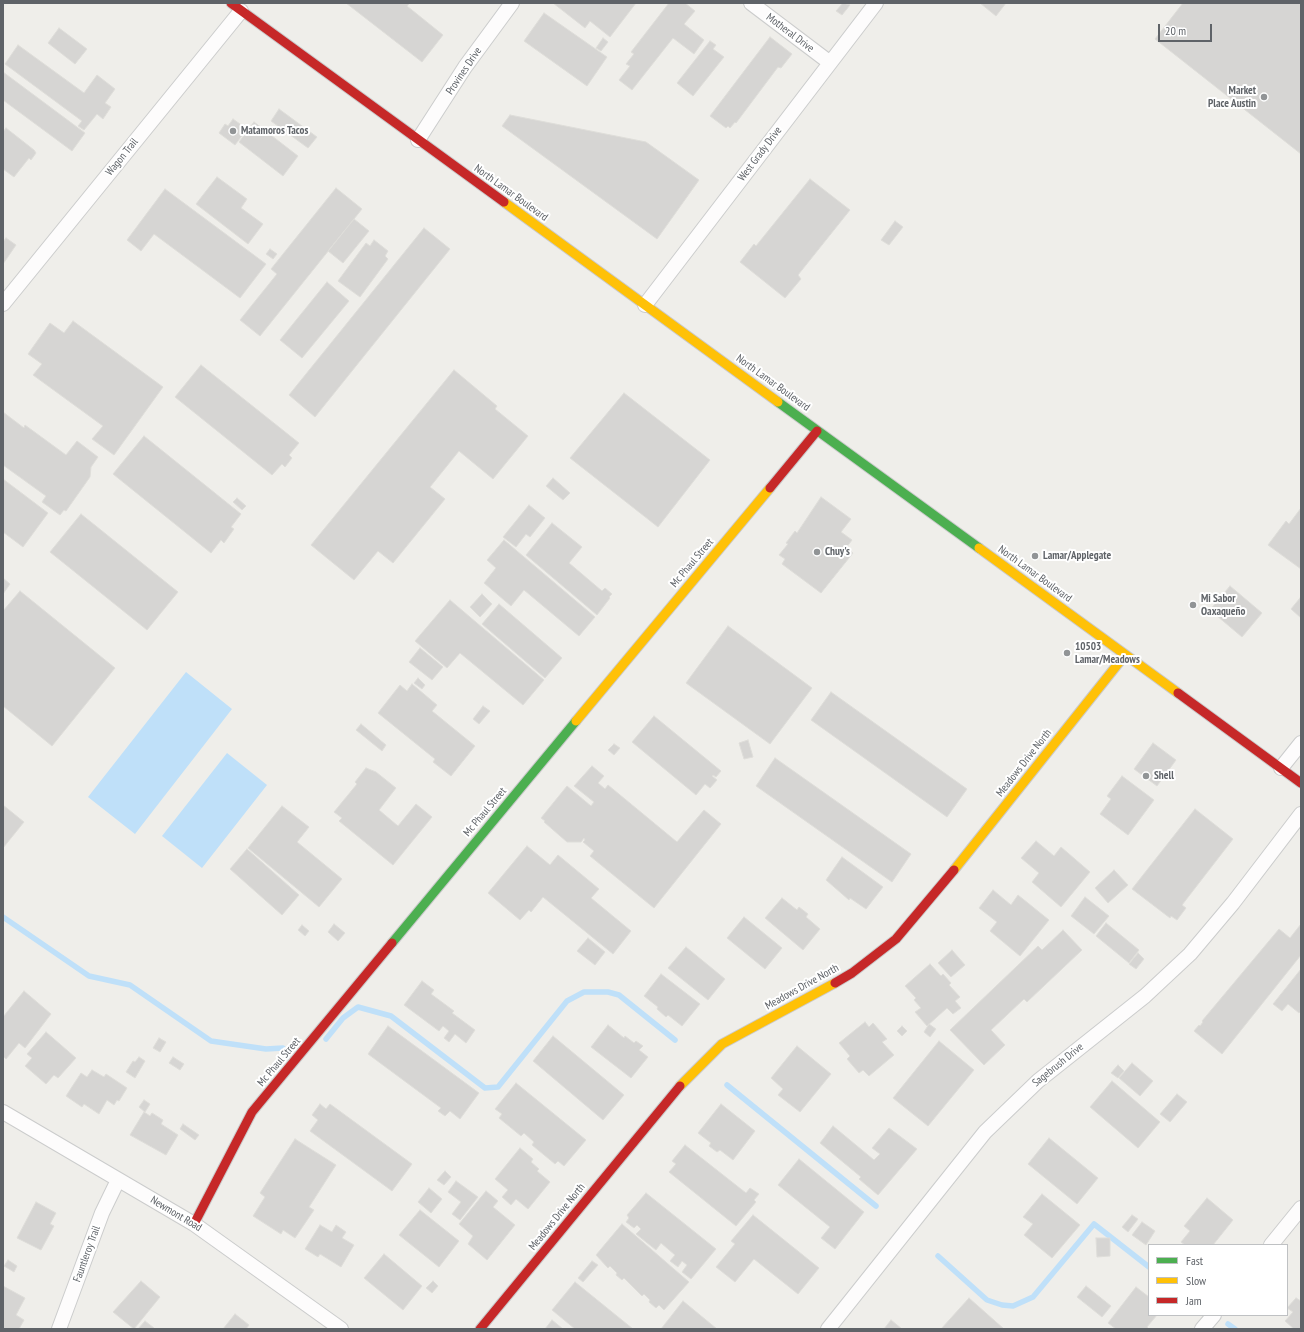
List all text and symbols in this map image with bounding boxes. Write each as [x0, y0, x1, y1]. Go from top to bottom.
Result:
street label: Motheral Drive [763, 11, 817, 55]
scale bar [1160, 16, 1214, 42]
text: 20 m [1165, 23, 1186, 38]
street label: Provines Drive [443, 45, 485, 97]
place label: Market Place Austin [1208, 84, 1256, 110]
marker: Market Place Austin [1259, 92, 1269, 102]
place label: Matamoros Tacos [241, 124, 308, 138]
street label: West Grady Drive [735, 124, 785, 184]
marker: Matamoros Tacos [228, 126, 238, 136]
street label: Wagon Trail [103, 136, 141, 178]
street label: North Lamar Boulevard [472, 162, 550, 224]
street label: North Lamar Boulevard [734, 352, 812, 414]
street label: Mc Phaul Street [668, 536, 716, 590]
street label: North Lamar Boulevard [996, 543, 1074, 605]
place label: Chuy's [825, 545, 850, 559]
marker: Chuy's [812, 547, 822, 557]
place label: Lamar/Applegate [1043, 549, 1111, 563]
marker: Lamar/Applegate [1030, 551, 1040, 561]
place label: Mi Sabor Oaxaqueño [1201, 592, 1245, 618]
marker: Mi Sabor Oaxaqueño [1188, 600, 1198, 610]
place label: 10503 Lamar/Meadows [1075, 640, 1140, 666]
marker: 10503 Lamar/Meadows [1062, 648, 1072, 658]
street label: Meadows Drive North [994, 727, 1054, 799]
place label: Shell [1154, 769, 1174, 783]
marker: Shell [1141, 771, 1151, 781]
street label: Mc Phaul Street [461, 785, 509, 839]
street label: Meadows Drive North [763, 961, 841, 1013]
street label: Mc Phaul Street [255, 1035, 303, 1089]
street label: Sagebrush Drive [1030, 1040, 1086, 1090]
street label: Meadows Drive North [526, 1181, 588, 1253]
street label: Newmont Road [148, 1193, 204, 1235]
street label: Fauntleroy Trail [71, 1224, 103, 1284]
legend [1148, 1244, 1288, 1316]
text: Fast [1186, 1253, 1203, 1268]
text: Slow [1186, 1273, 1206, 1288]
text: Jam [1186, 1293, 1202, 1308]

